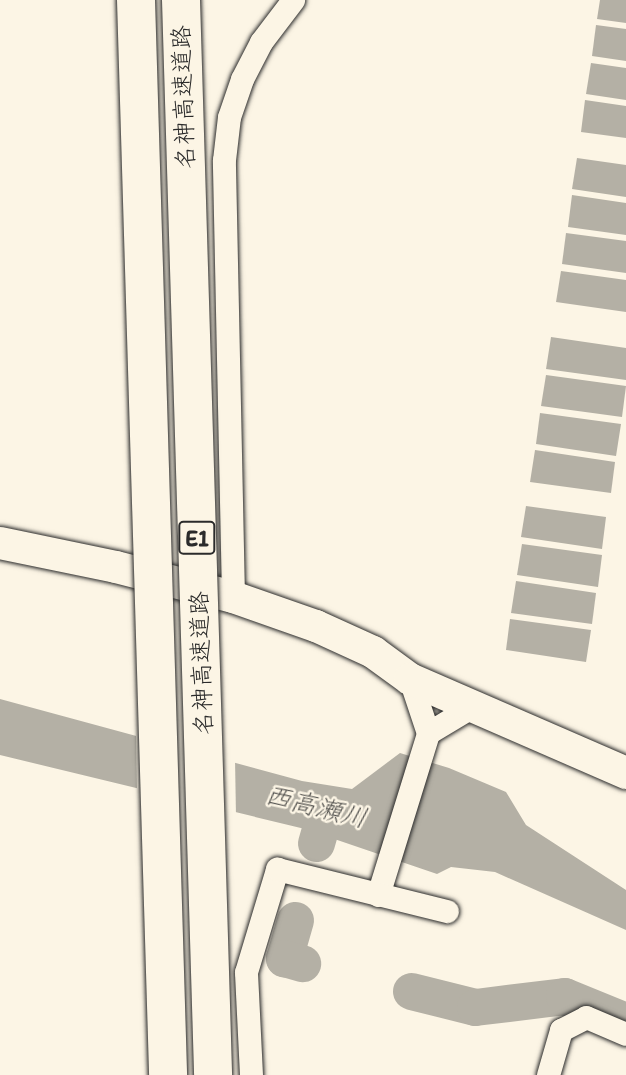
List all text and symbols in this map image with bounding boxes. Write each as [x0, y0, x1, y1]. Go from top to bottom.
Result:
street label: 名神高速道路 [166, 25, 200, 169]
road number: E1 [178, 518, 216, 558]
street label: 名神高速道路 [184, 591, 218, 735]
water label: 西高瀬川 [262, 779, 370, 835]

